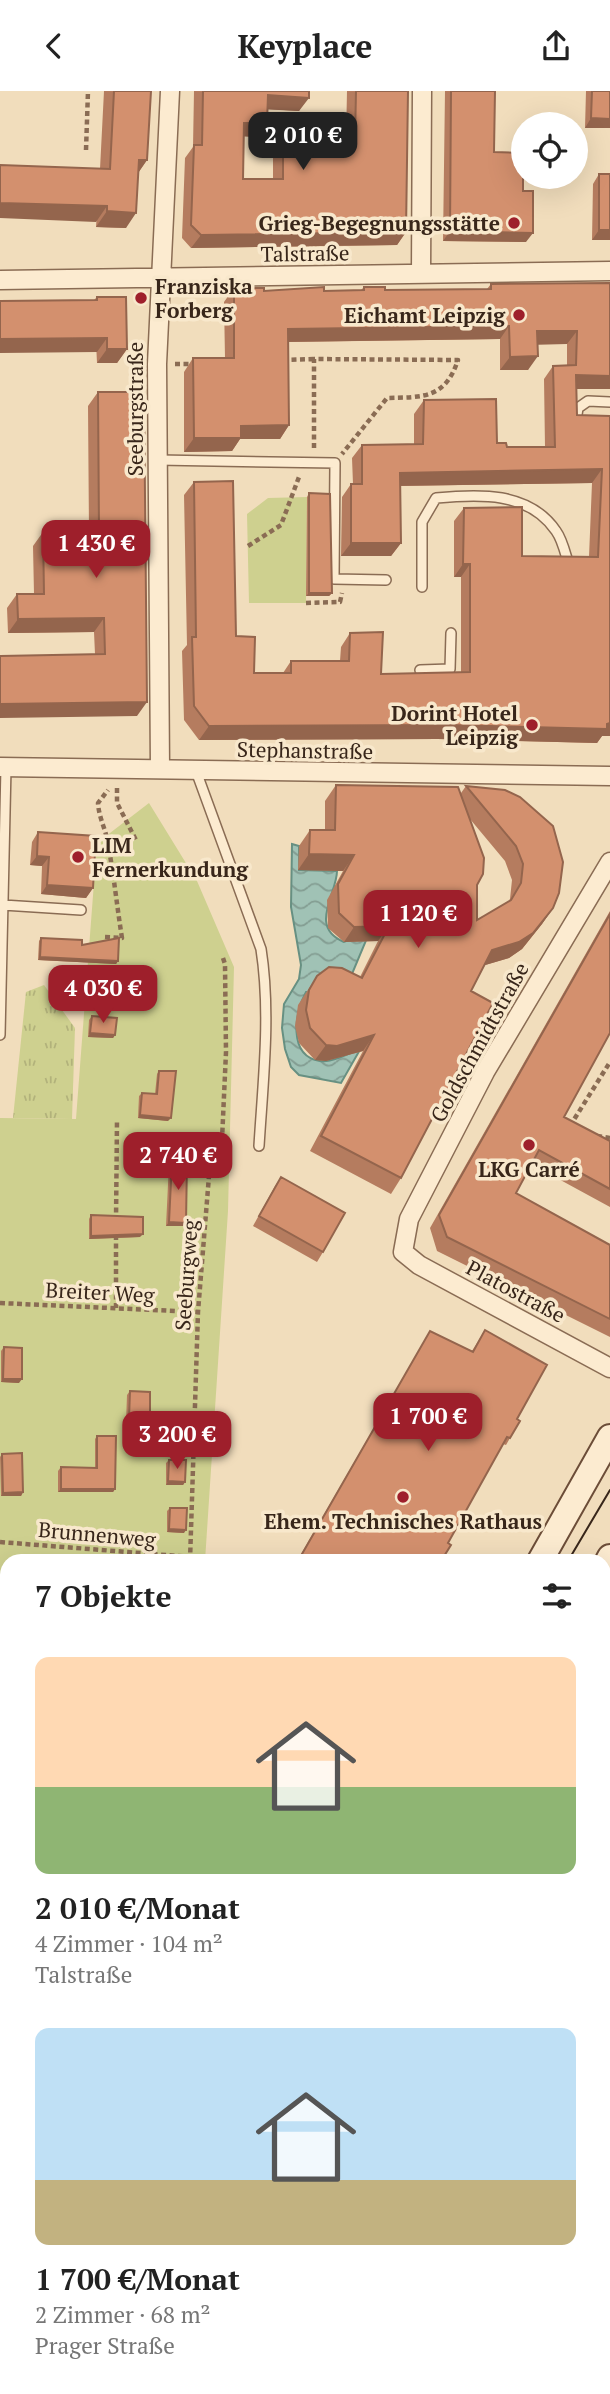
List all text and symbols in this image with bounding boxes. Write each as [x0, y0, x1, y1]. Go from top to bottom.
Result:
text: Keyplace [238, 25, 372, 67]
icon: back [35, 27, 73, 65]
icon: share [537, 27, 575, 65]
map controls [511, 112, 588, 189]
button: locate [511, 112, 588, 189]
pin: 2 010 € [238, 113, 368, 172]
text: 2 010 € [264, 119, 342, 150]
place label: Grieg-Begegnungsstätte [259, 209, 500, 237]
marker: Grieg-Begegnungsstätte [506, 215, 522, 231]
street label: Talstraße [260, 238, 350, 268]
place label: Franziska Forberg [155, 272, 253, 324]
marker: Franziska Forberg [133, 290, 149, 306]
place label: Eichamt Leipzig [344, 301, 506, 329]
marker: Eichamt Leipzig [511, 307, 527, 323]
street label: Seeburgstraße [121, 342, 149, 476]
pin: 1 430 € [31, 521, 161, 580]
text: 1 430 € [57, 527, 135, 558]
place label: Dorint Hotel Leipzig [391, 699, 519, 751]
marker: Dorint Hotel Leipzig [524, 717, 540, 733]
street label: Stephanstraße [237, 735, 373, 765]
place label: LIM Fernerkundung [92, 831, 249, 883]
marker: LIM Fernerkundung [70, 849, 86, 865]
pin: 1 120 € [353, 891, 483, 950]
text: 1 120 € [379, 897, 457, 928]
street label: Goldschmidtstraße [423, 957, 535, 1127]
pin: 4 030 € [38, 965, 168, 1025]
text: 4 030 € [64, 972, 142, 1003]
pin: 2 740 € [113, 1133, 243, 1192]
marker: LKG Carré [521, 1137, 537, 1153]
text: 2 740 € [139, 1139, 217, 1170]
place label: LKG Carré [478, 1155, 580, 1183]
street label: Seeburgweg [168, 1217, 204, 1332]
street label: Platostraße [462, 1253, 570, 1329]
street label: Breiter Weg [45, 1275, 156, 1309]
pin: 1 700 € [363, 1393, 493, 1453]
text: 1 700 € [389, 1400, 467, 1431]
pin: 3 200 € [112, 1411, 242, 1471]
text: 3 200 € [138, 1418, 216, 1449]
marker: Ehem. Technisches Rathaus [395, 1489, 411, 1505]
place label: Ehem. Technisches Rathaus [264, 1507, 542, 1535]
street label: Brunnenweg [37, 1515, 158, 1553]
text: 7 Objekte [35, 1576, 172, 1616]
icon: filters [538, 1577, 576, 1615]
icon: home [243, 1703, 369, 1829]
text: 2 010 €/Monat [35, 1888, 240, 1928]
text: 4 Zimmer · 104 m² [35, 1928, 223, 1959]
text: Talstraße [35, 1959, 132, 1990]
icon: home [243, 2074, 369, 2200]
text: 1 700 €/Monat [35, 2259, 240, 2299]
text: 2 Zimmer · 68 m² [35, 2299, 210, 2330]
text: Prager Straße [35, 2330, 175, 2361]

